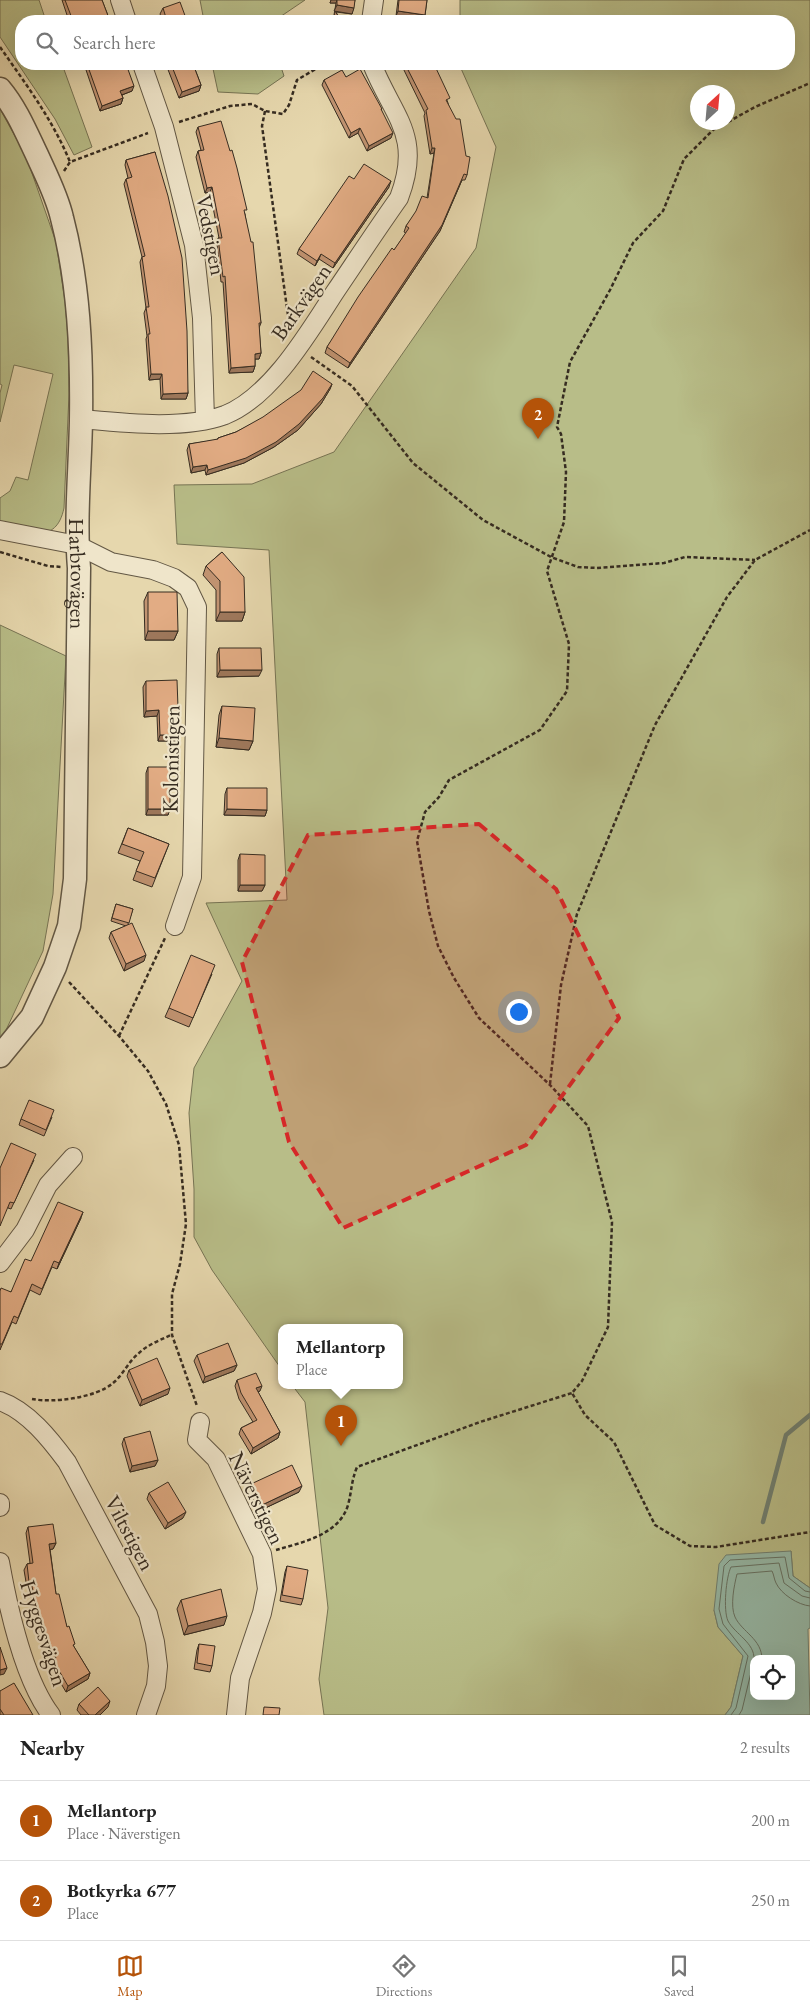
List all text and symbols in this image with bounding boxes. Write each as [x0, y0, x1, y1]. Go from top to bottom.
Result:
search box [15, 15, 795, 70]
icon: search [33, 29, 61, 57]
text: Search here [73, 30, 155, 55]
north arrow [690, 85, 735, 130]
street label: Vedstigen [189, 192, 233, 278]
street label: Barkvägen [264, 258, 338, 346]
pin: 2 [522, 398, 554, 439]
street label: Harbrovägen [63, 518, 94, 630]
street label: Kolonistigen [156, 704, 186, 813]
your location [506, 999, 532, 1025]
popup [278, 1324, 403, 1389]
text: Mellantorp [296, 1334, 385, 1359]
text: Place [296, 1359, 327, 1380]
pin: 1 [325, 1405, 357, 1446]
street label: Näverstigen [222, 1447, 292, 1550]
street label: Viltstigen [98, 1490, 162, 1576]
street label: Hyggesvägen [13, 1576, 75, 1690]
map controls [750, 1655, 795, 1700]
button: locate [750, 1655, 795, 1700]
text: Nearby [20, 1734, 84, 1761]
text: 2 results [740, 1737, 790, 1758]
text: Mellantorp [67, 1798, 157, 1823]
text: 1 [32, 1810, 40, 1831]
text: 200 m [751, 1810, 790, 1831]
text: Place · Näverstigen [67, 1823, 181, 1844]
text: Botkyrka 677 [67, 1878, 176, 1903]
text: 2 [32, 1890, 40, 1911]
text: 250 m [751, 1890, 790, 1911]
text: Place [67, 1903, 99, 1924]
tab: Map [116, 1952, 144, 2000]
tab: Directions [376, 1952, 432, 2000]
tab: Saved [664, 1952, 694, 2000]

